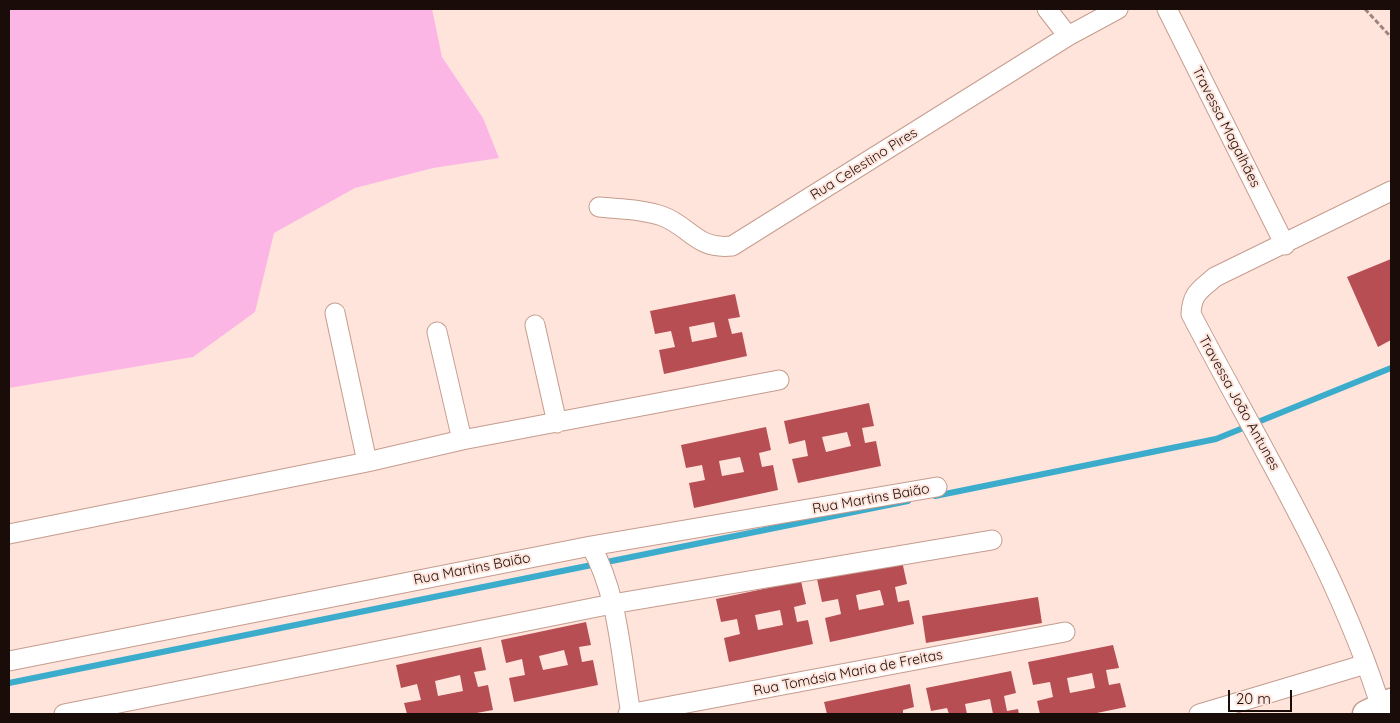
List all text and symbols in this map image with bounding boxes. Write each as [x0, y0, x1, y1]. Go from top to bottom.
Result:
street label: Travessa Magalhães [1188, 64, 1264, 190]
street label: Rua Celestino Pires [807, 124, 921, 204]
street label: Travessa João Antunes [1195, 333, 1283, 473]
street label: Rua Martins Baião [811, 480, 931, 518]
street label: Rua Martins Baião [412, 549, 532, 589]
street label: Rua Tomásia Maria de Freitas [752, 646, 944, 700]
scale bar [1230, 680, 1294, 712]
text: 20 m [1236, 689, 1271, 708]

